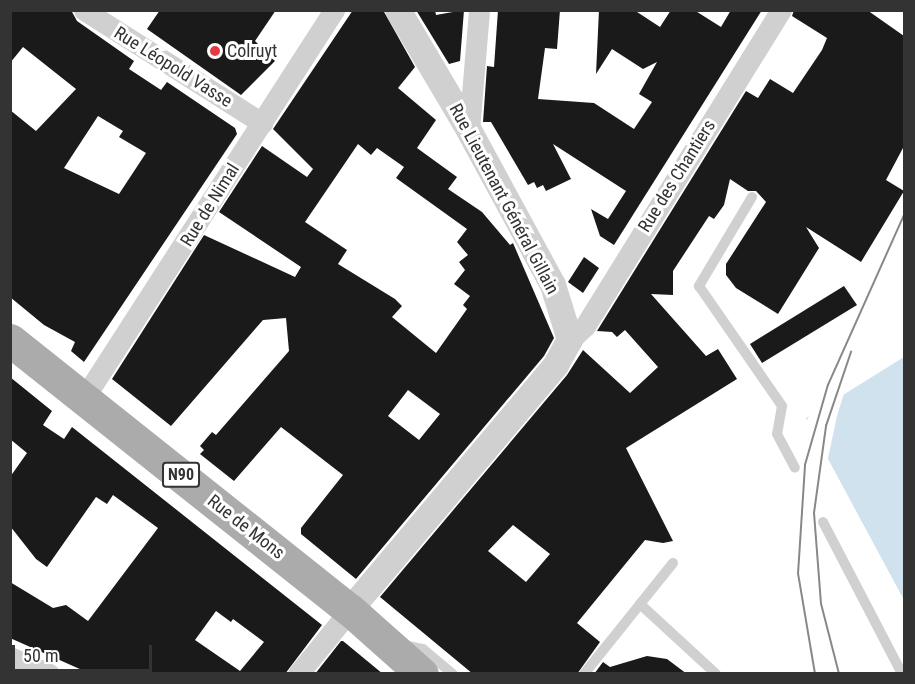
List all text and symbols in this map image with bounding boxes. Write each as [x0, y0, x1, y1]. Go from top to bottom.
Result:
street label: Rue Léopold Vasse [110, 22, 236, 112]
place label: Colruyt [227, 40, 277, 62]
marker: Colruyt [208, 44, 222, 58]
street label: Rue Lieutenant Général Gillain [445, 100, 563, 298]
street label: Rue des Chantiers [634, 116, 720, 236]
street label: Rue de Nimal [176, 159, 244, 251]
road number: N90 [162, 462, 201, 488]
street label: Rue de Mons [203, 490, 289, 564]
scale bar [15, 633, 154, 671]
text: 50 m [23, 645, 58, 666]

